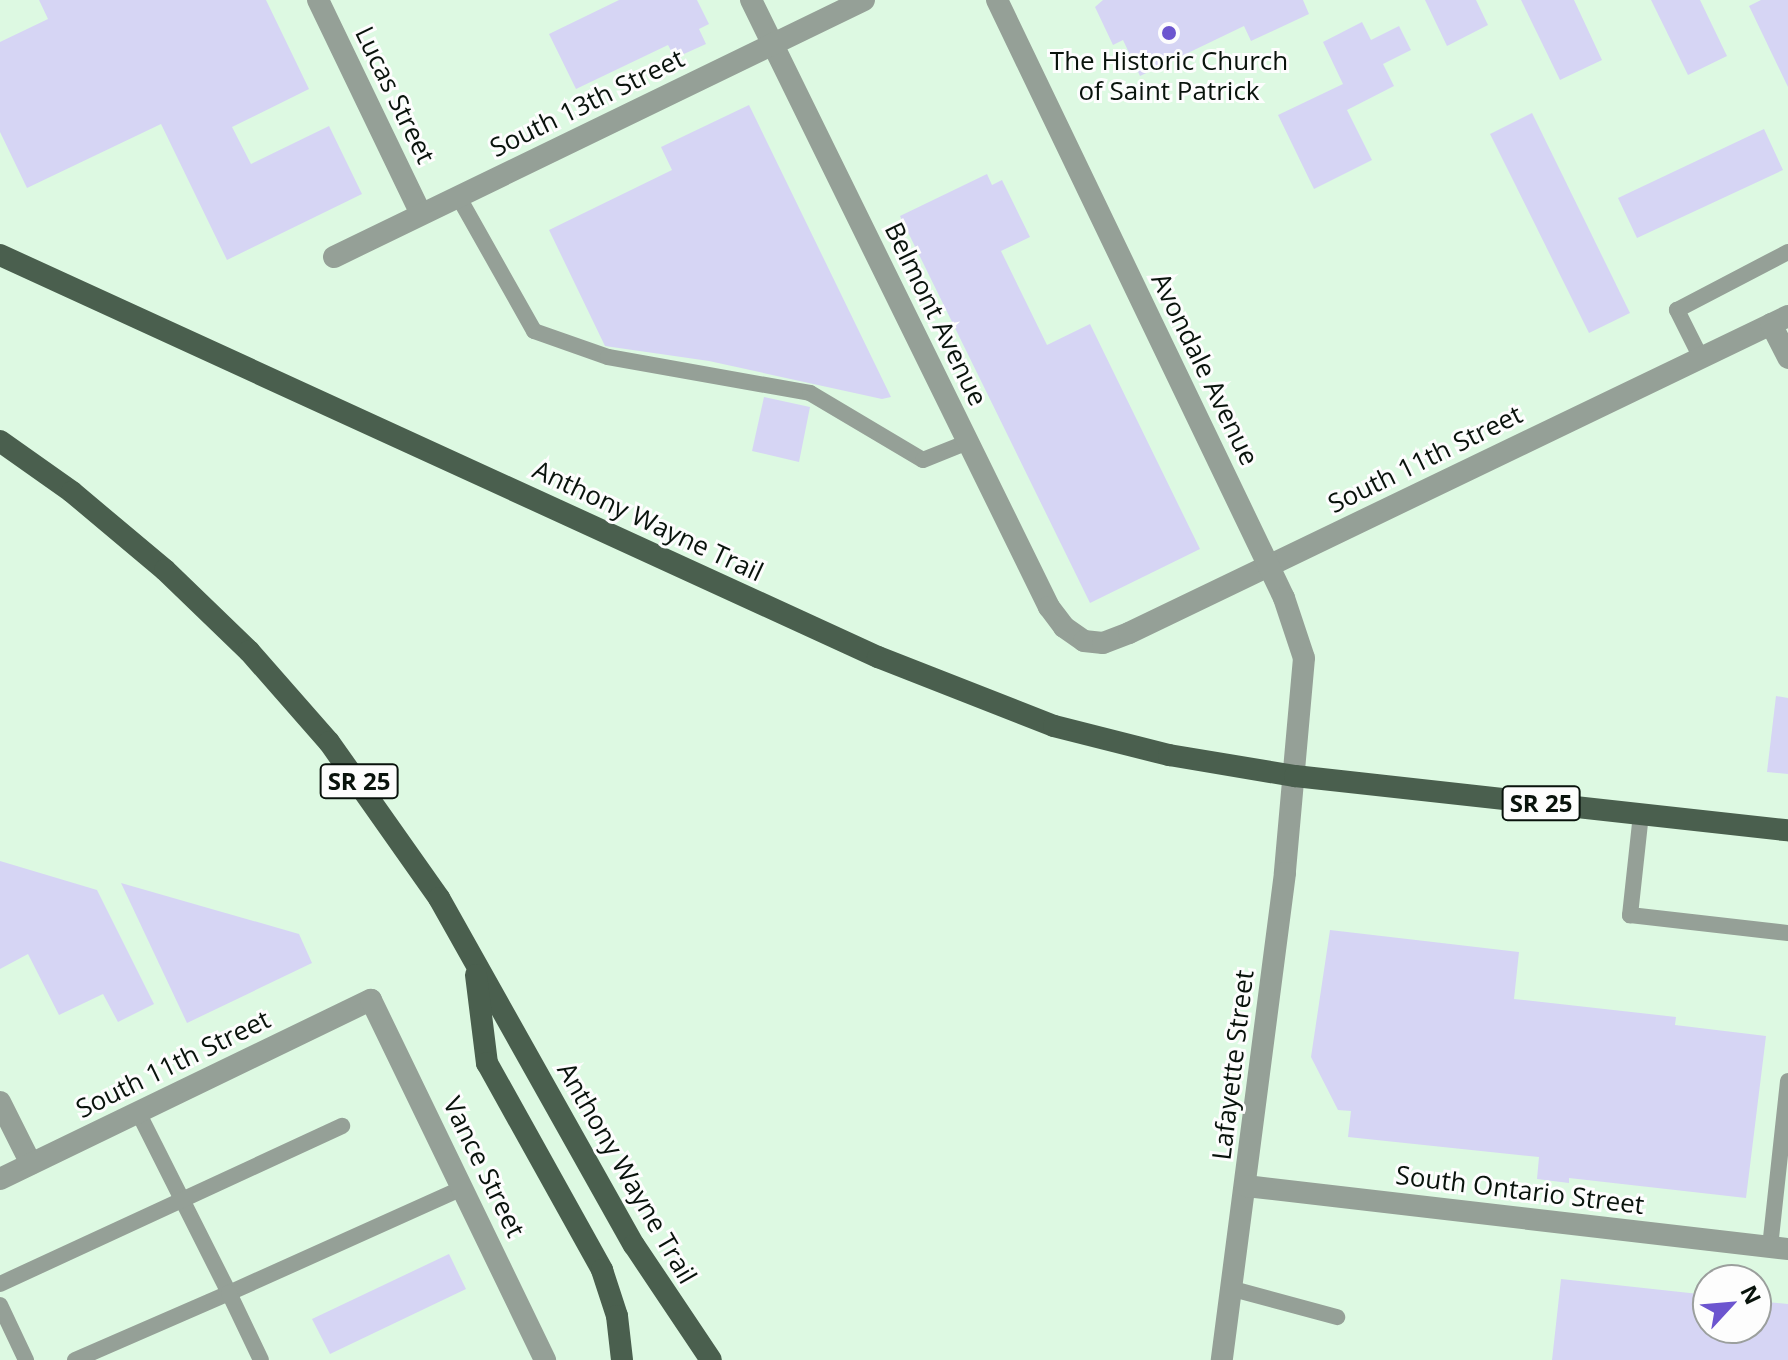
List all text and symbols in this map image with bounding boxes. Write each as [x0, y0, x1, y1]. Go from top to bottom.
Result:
street label: Lucas Street [348, 22, 442, 168]
marker: The Historic Church of Saint Patrick [1160, 24, 1178, 42]
street label: South 13th Street [485, 42, 689, 164]
place label: The Historic Church of Saint Patrick [1050, 45, 1288, 106]
street label: Belmont Avenue [878, 217, 994, 411]
street label: Avondale Avenue [1145, 268, 1265, 470]
street label: South 11th Street [1323, 398, 1527, 520]
street label: Anthony Wayne Trail [528, 454, 768, 588]
road number: SR 25 [319, 761, 399, 801]
road number: SR 25 [1501, 783, 1581, 823]
street label: Lafayette Street [1206, 968, 1260, 1162]
street label: South 11th Street [71, 1003, 275, 1125]
street label: Anthony Wayne Trail [551, 1057, 703, 1289]
street label: Vance Street [437, 1092, 531, 1242]
street label: South Ontario Street [1394, 1159, 1646, 1221]
north arrow [1692, 1264, 1772, 1344]
text: N [1734, 1280, 1769, 1309]

